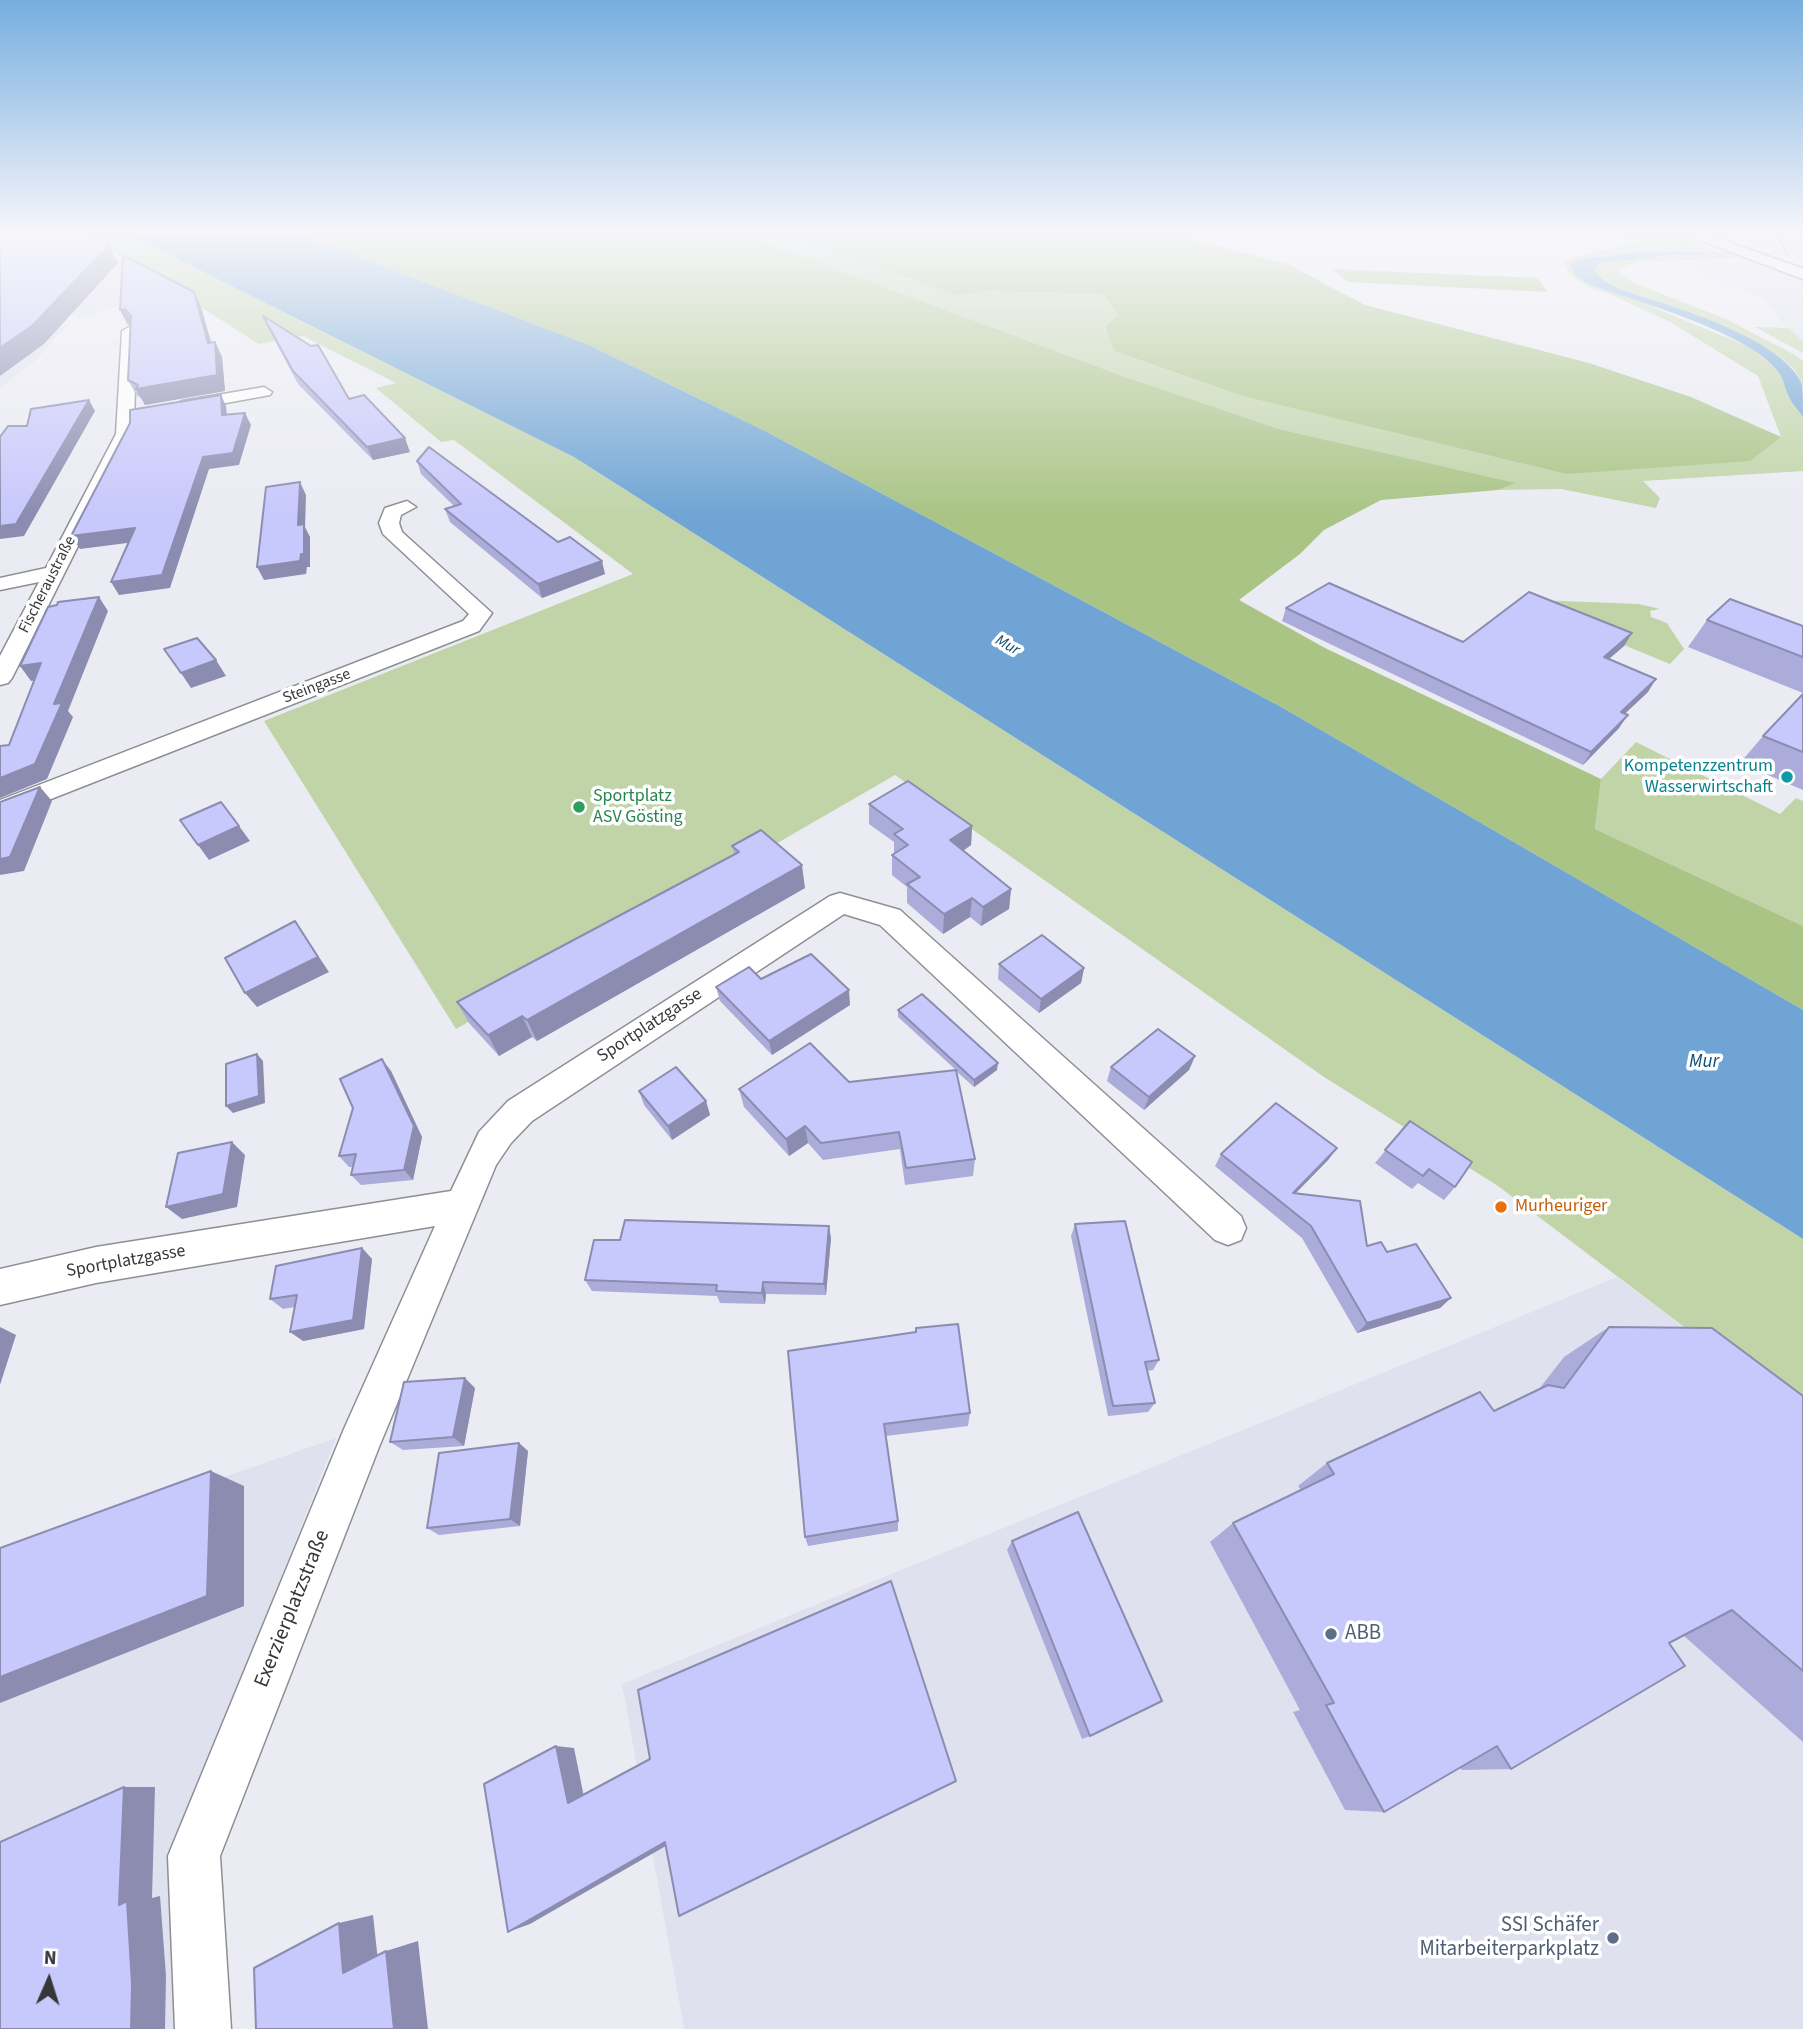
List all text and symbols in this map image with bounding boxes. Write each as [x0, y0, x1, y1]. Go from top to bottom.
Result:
street label: Fischeraustraße [15, 533, 81, 637]
water label: Mur [991, 631, 1023, 661]
street label: Steingasse [280, 665, 354, 709]
place label: Kompetenzzentrum Wasserwirtschaft [1624, 756, 1773, 798]
marker: Kompetenzzentrum Wasserwirtschaft [1779, 769, 1795, 785]
place label: Sportplatz ASV Gösting [593, 786, 683, 828]
marker: Sportplatz ASV Gösting [571, 799, 587, 815]
street label: Sportplatzgasse [594, 984, 706, 1068]
water label: Mur [1689, 1052, 1719, 1074]
place label: Murheuriger [1515, 1196, 1607, 1218]
marker: Murheuriger [1493, 1199, 1509, 1215]
street label: Sportplatzgasse [65, 1241, 187, 1283]
street label: Exerzierplatzstraße [250, 1527, 336, 1691]
place label: ABB [1345, 1621, 1381, 1647]
marker: ABB [1323, 1626, 1339, 1642]
place label: SSI Schäfer Mitarbeiterparkplatz [1419, 1913, 1599, 1963]
marker: SSI Schäfer Mitarbeiterparkplatz [1605, 1930, 1621, 1946]
north arrow [14, 1945, 84, 2015]
text: N [43, 1945, 57, 1972]

